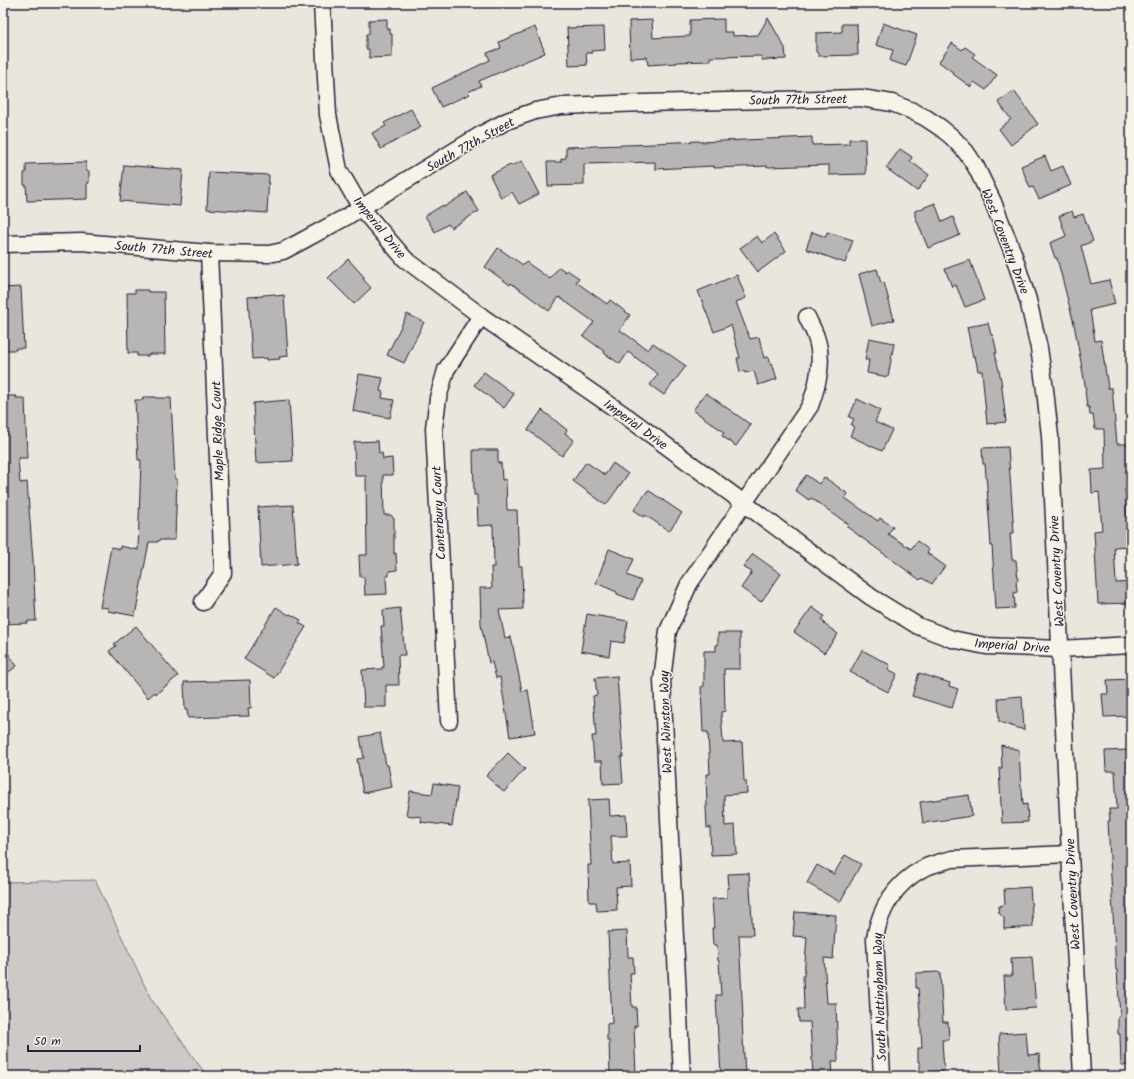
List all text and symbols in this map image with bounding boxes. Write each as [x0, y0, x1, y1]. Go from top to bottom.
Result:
street label: South 77th Street [749, 89, 848, 112]
street label: South 77th Street [423, 112, 520, 178]
street label: West Coventry Drive [975, 186, 1034, 297]
street label: Imperial Drive [347, 192, 411, 264]
street label: South 77th Street [114, 236, 215, 265]
street label: Maple Ridge Court [206, 379, 231, 482]
street label: Imperial Drive [598, 395, 672, 456]
street label: Canterbury Court [427, 464, 452, 560]
street label: West Coventry Drive [1044, 515, 1071, 627]
street label: Imperial Drive [974, 633, 1050, 660]
street label: West Winston Way [654, 669, 679, 774]
street label: West Coventry Drive [1060, 838, 1087, 950]
street label: South Nottingham Way [868, 932, 893, 1061]
scale bar [28, 1027, 140, 1053]
text: 50 m [34, 1032, 61, 1051]

